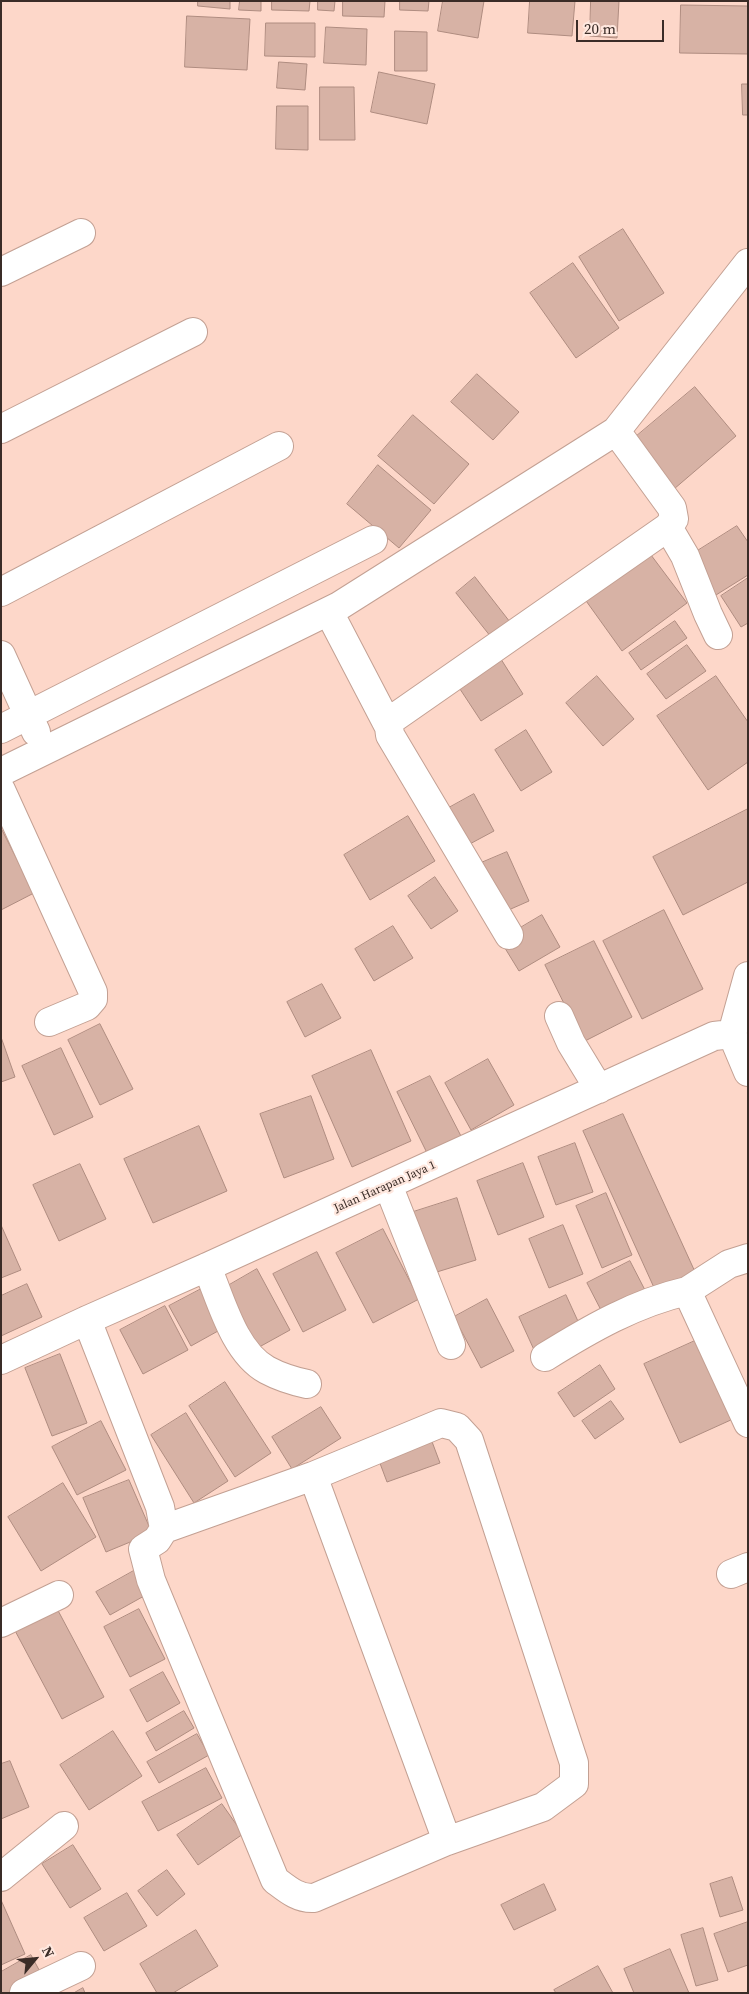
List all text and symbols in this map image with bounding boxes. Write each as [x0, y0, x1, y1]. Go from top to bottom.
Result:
scale bar [579, 10, 666, 42]
text: 20 m [584, 18, 616, 39]
street label: Jalan Harapan Jaya 1 [332, 1158, 438, 1216]
north arrow [10, 1934, 60, 1984]
text: N [37, 1943, 59, 1961]

